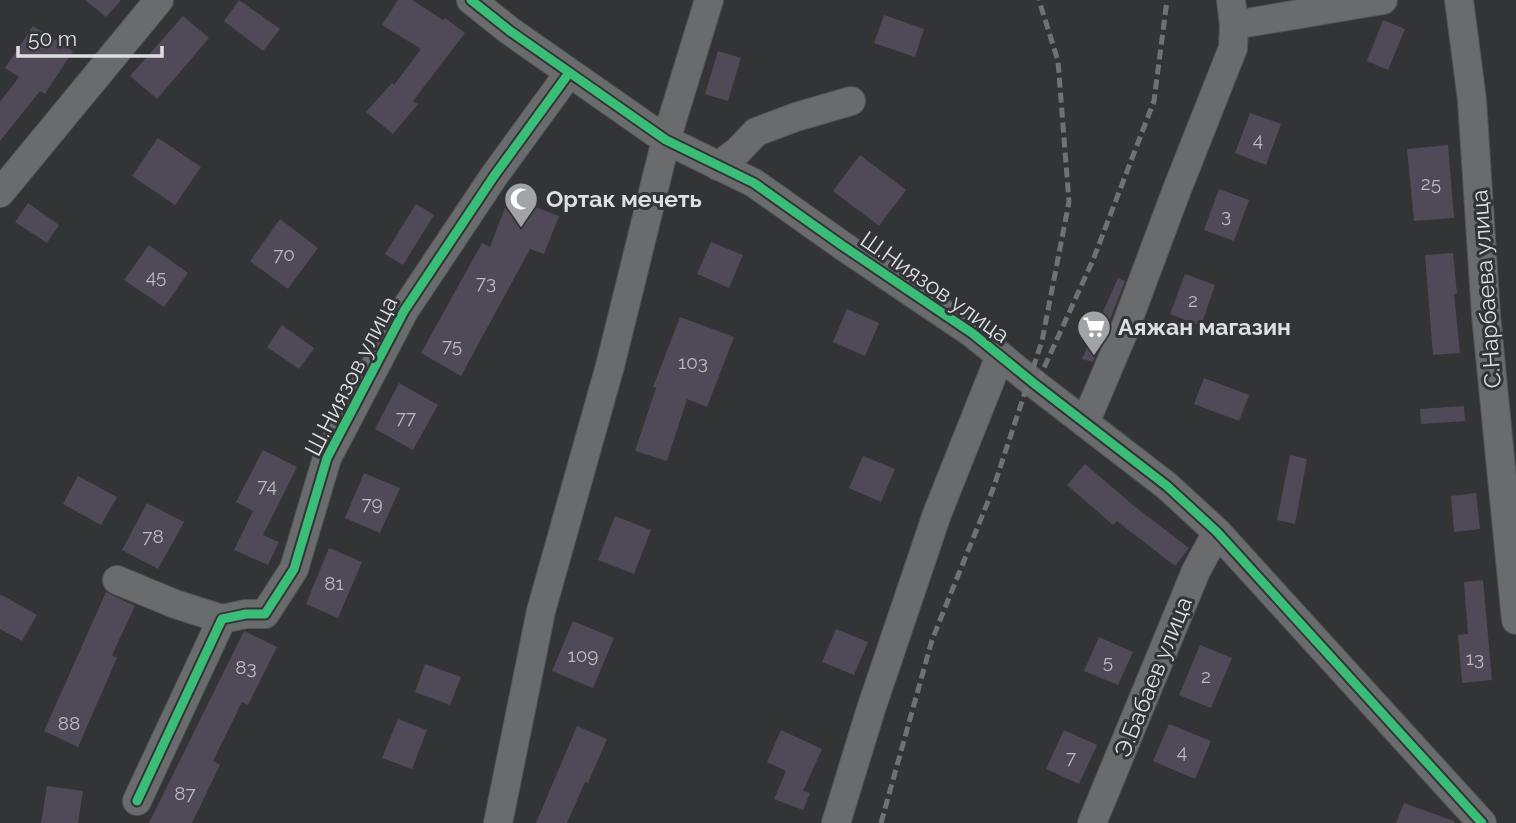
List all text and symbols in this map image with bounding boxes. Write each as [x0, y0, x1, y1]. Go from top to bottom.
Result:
scale bar [18, 14, 161, 58]
text: 50 m [28, 26, 77, 51]
house number: 4 [1253, 128, 1263, 150]
house number: 25 [1421, 172, 1441, 194]
mosque icon: Ортак мечеть [502, 180, 540, 229]
place label: Ортак мечеть [546, 185, 702, 212]
street label: С.Нарбаева улица [1465, 189, 1506, 389]
house number: 3 [1221, 204, 1231, 226]
street label: Ш.Ниязов улица [856, 225, 1015, 348]
house number: 70 [273, 243, 295, 265]
house number: 45 [146, 265, 166, 287]
house number: 73 [476, 271, 496, 293]
house number: 2 [1188, 289, 1198, 311]
street label: Ш.Ниязов улица [299, 291, 402, 460]
supermarket icon: Аяжан магазин [1075, 308, 1113, 357]
place label: Аяжан магазин [1118, 313, 1291, 340]
house number: 75 [442, 334, 462, 356]
house number: 103 [678, 351, 708, 373]
house number: 77 [396, 406, 416, 428]
house number: 74 [257, 474, 277, 496]
house number: 79 [361, 492, 383, 514]
house number: 78 [142, 525, 164, 547]
house number: 81 [324, 572, 344, 594]
street label: Э.Бабаев улица [1108, 593, 1197, 761]
house number: 109 [568, 644, 598, 666]
house number: 13 [1466, 647, 1484, 669]
house number: 5 [1103, 650, 1113, 672]
house number: 83 [235, 656, 257, 678]
house number: 2 [1201, 665, 1211, 687]
house number: 88 [58, 712, 80, 734]
house number: 4 [1177, 740, 1187, 762]
house number: 7 [1066, 746, 1076, 768]
house number: 87 [174, 782, 196, 804]

